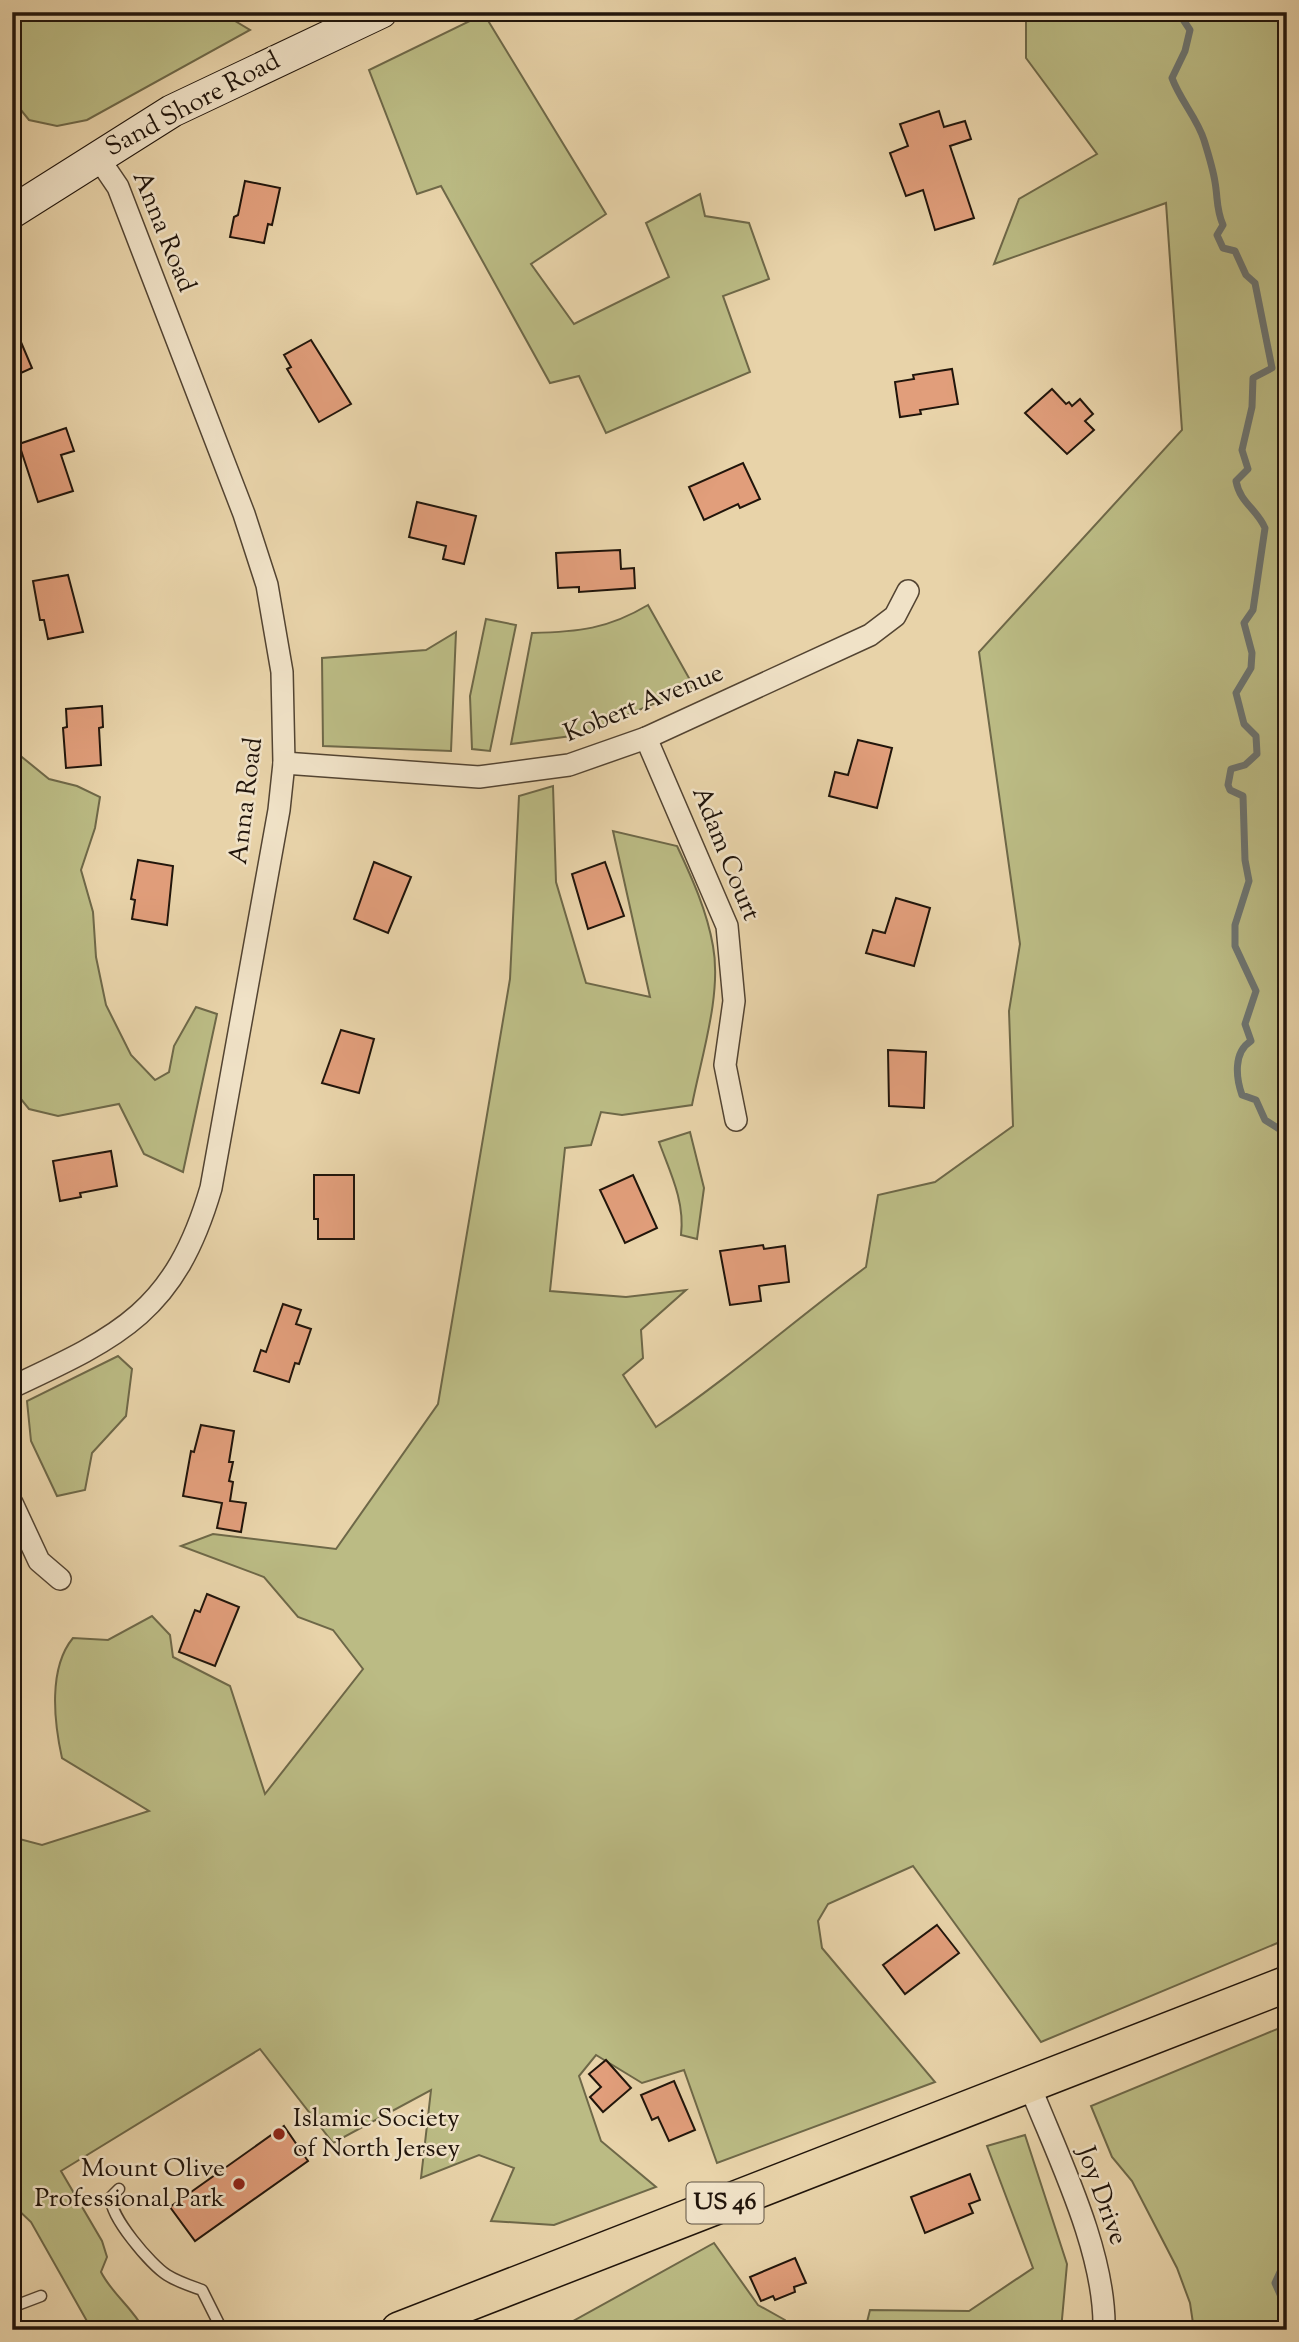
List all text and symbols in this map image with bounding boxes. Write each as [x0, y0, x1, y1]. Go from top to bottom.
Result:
street label: Sand Shore Road [99, 43, 287, 167]
street label: Anna Road [122, 166, 204, 298]
street label: Kobert Avenue [559, 655, 729, 753]
street label: Anna Road [221, 735, 273, 867]
street label: Adam Court [681, 781, 769, 927]
place label: Islamic Society of North Jersey [293, 2101, 460, 2168]
marker: Islamic Society of North Jersey [271, 2126, 287, 2142]
street label: Joy Drive [1065, 2140, 1136, 2250]
place label: Mount Olive Professional Park [34, 2151, 225, 2218]
marker: Mount Olive Professional Park [231, 2176, 247, 2192]
road number: US 46 [686, 2182, 764, 2224]

